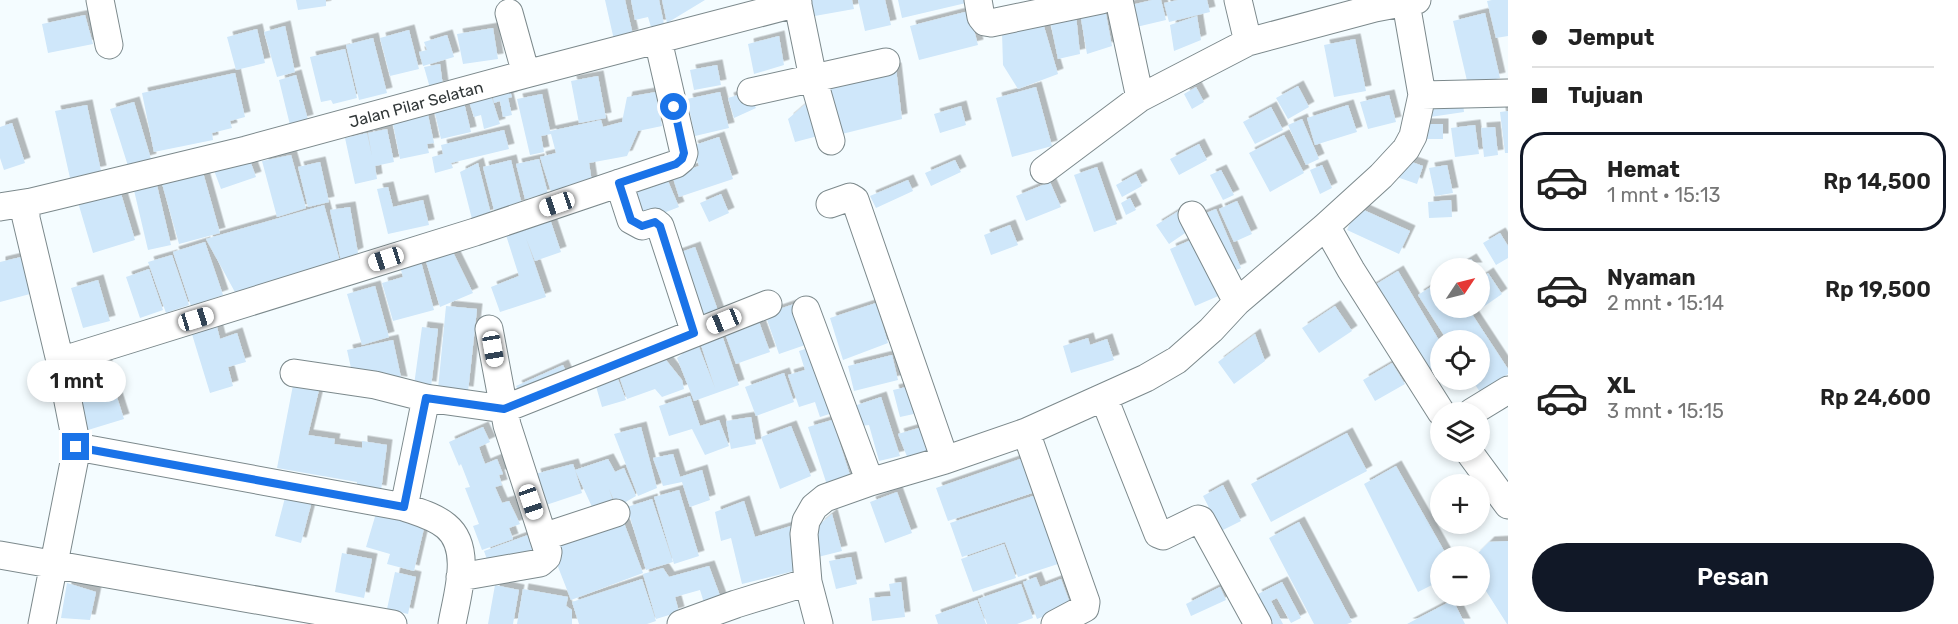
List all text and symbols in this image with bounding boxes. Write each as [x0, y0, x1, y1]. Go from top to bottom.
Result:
text: Jemput [1568, 24, 1654, 51]
street label: Jalan Pilar Selatan [347, 77, 485, 132]
text: Tujuan [1568, 82, 1643, 109]
route start [660, 93, 687, 120]
icon: car [1535, 155, 1589, 209]
text: Hemat [1607, 156, 1680, 183]
text: Rp 14,500 [1823, 168, 1931, 195]
text: 1 mnt · 15:13 [1607, 183, 1721, 207]
car [537, 190, 577, 218]
car [366, 245, 406, 273]
north arrow [1430, 258, 1490, 318]
map controls [1430, 258, 1490, 606]
icon: car [1535, 263, 1589, 317]
text: Nyaman [1607, 264, 1696, 291]
text: Rp 19,500 [1825, 276, 1931, 303]
text: 2 mnt · 15:14 [1607, 291, 1724, 315]
car [176, 305, 216, 333]
car [704, 306, 744, 336]
car [481, 330, 505, 368]
button: locate [1430, 330, 1490, 390]
callout: 1 mnt [26, 360, 125, 402]
text: 1 mnt [50, 369, 103, 393]
icon: car [1535, 371, 1589, 425]
text: XL [1607, 372, 1635, 399]
text: Rp 24,600 [1820, 384, 1931, 411]
text: 3 mnt · 15:15 [1607, 399, 1724, 423]
button: layers [1430, 402, 1490, 462]
route end [62, 433, 89, 460]
button: + [1430, 474, 1490, 534]
car [517, 482, 545, 522]
button: Pesan [1532, 543, 1934, 612]
button: − [1430, 546, 1490, 606]

